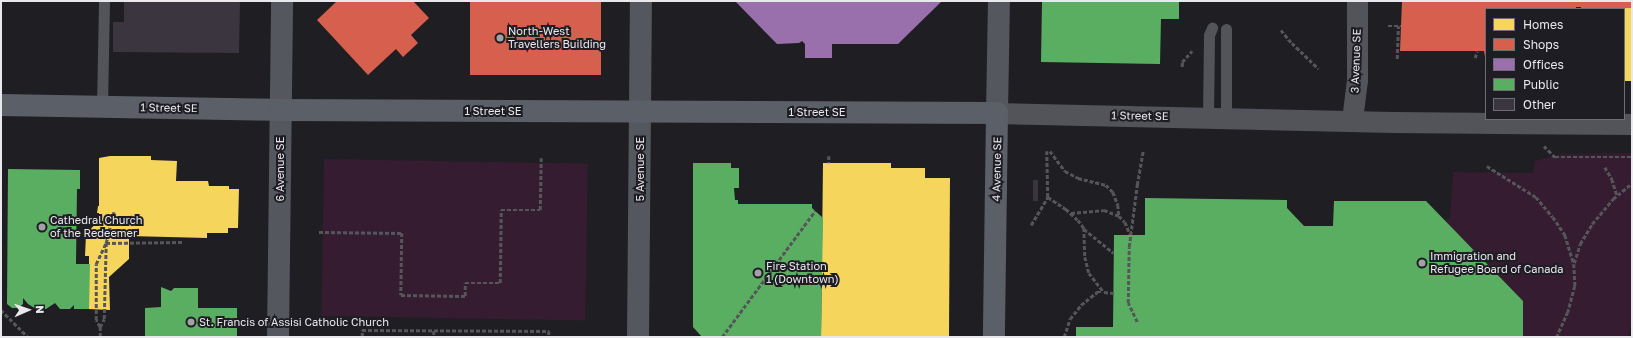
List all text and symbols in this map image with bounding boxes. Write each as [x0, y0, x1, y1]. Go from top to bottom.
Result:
legend [1485, 8, 1625, 120]
text: Homes [1523, 17, 1563, 32]
place label: North-West Travellers Building [508, 25, 606, 51]
street label: 3 Avenue SE [1348, 29, 1364, 93]
marker: North-West Travellers Building [495, 33, 505, 43]
text: Shops [1523, 37, 1559, 52]
text: Offices [1523, 57, 1564, 72]
text: Public [1523, 77, 1559, 92]
text: Other [1523, 97, 1556, 112]
street label: 1 Street SE [140, 101, 198, 115]
street label: 1 Street SE [464, 104, 522, 118]
street label: 1 Street SE [788, 105, 846, 119]
street label: 1 Street SE [1111, 109, 1169, 123]
street label: 4 Avenue SE [990, 136, 1004, 202]
street label: 6 Avenue SE [273, 137, 287, 201]
street label: 5 Avenue SE [633, 137, 647, 201]
place label: Cathedral Church of the Redeemer [50, 214, 142, 240]
marker: Cathedral Church of the Redeemer [37, 222, 47, 232]
place label: Immigration and Refugee Board of Canada [1430, 250, 1563, 276]
marker: Immigration and Refugee Board of Canada [1417, 258, 1427, 268]
place label: Fire Station 1 (Downtown) [766, 260, 839, 286]
marker: Fire Station 1 (Downtown) [753, 268, 763, 278]
north arrow [8, 290, 48, 330]
text: N [34, 305, 47, 314]
place label: St. Francis of Assisi Catholic Church [199, 315, 389, 329]
marker: St. Francis of Assisi Catholic Church [186, 317, 196, 327]

